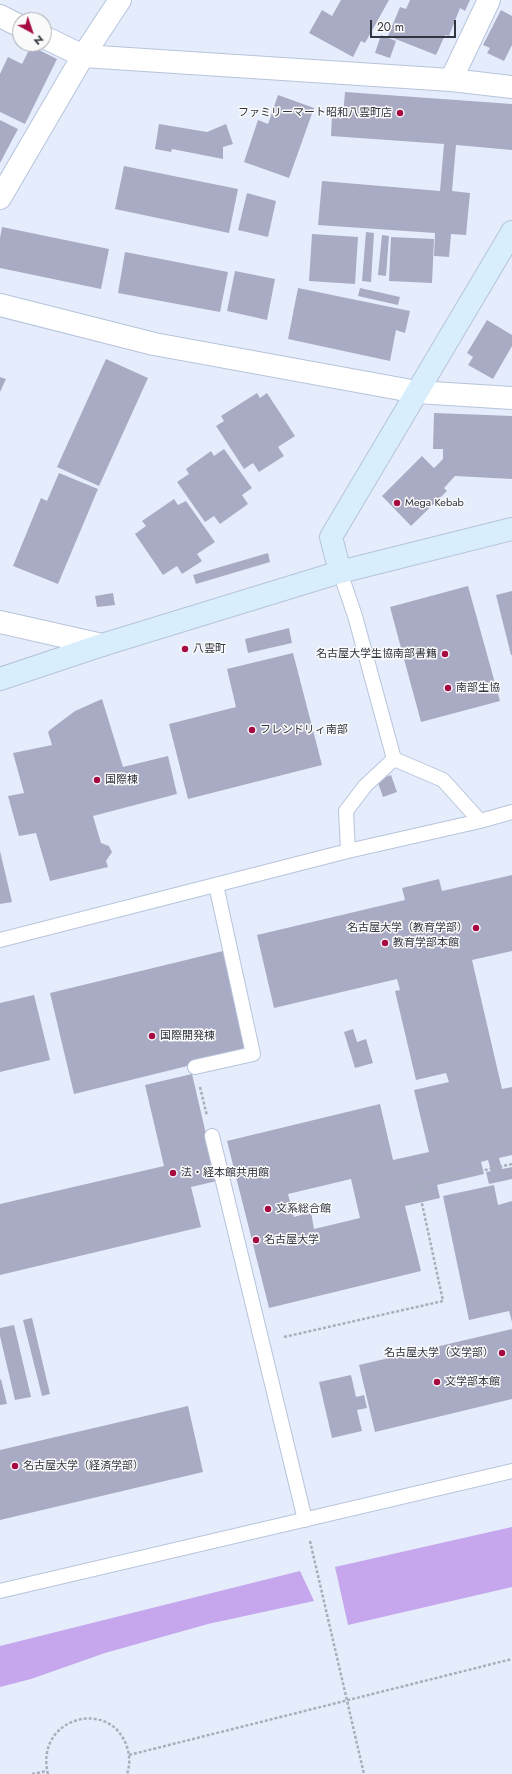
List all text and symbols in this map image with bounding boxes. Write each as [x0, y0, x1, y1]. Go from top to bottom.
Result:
north arrow [12, 12, 52, 52]
scale bar [372, 12, 458, 38]
text: 20 m [377, 18, 404, 36]
text: N [31, 31, 48, 49]
place label: ファミリーマート昭和八雲町店 [238, 106, 392, 120]
marker: ファミリーマート昭和八雲町店 [395, 108, 405, 118]
place label: Mega Kebab [405, 496, 464, 510]
marker: Mega Kebab [392, 498, 402, 508]
place label: 八雲町 [193, 642, 226, 656]
marker: 八雲町 [180, 644, 190, 654]
place label: 名古屋大学生協南部書籍 [316, 647, 437, 661]
marker: 名古屋大学生協南部書籍 [440, 649, 450, 659]
place label: 南部生協 [456, 681, 500, 695]
marker: 南部生協 [443, 683, 453, 693]
place label: フレンドリィ南部 [260, 723, 348, 737]
marker: フレンドリィ南部 [247, 725, 257, 735]
place label: 国際棟 [105, 773, 138, 787]
marker: 国際棟 [92, 775, 102, 785]
place label: 名古屋大学（教育学部） [347, 921, 468, 935]
marker: 名古屋大学（教育学部） [471, 923, 481, 933]
place label: 教育学部本館 [393, 936, 459, 950]
marker: 教育学部本館 [380, 938, 390, 948]
place label: 国際開発棟 [160, 1029, 215, 1043]
marker: 国際開発棟 [147, 1031, 157, 1041]
place label: 法・経本館共用館 [181, 1166, 269, 1180]
marker: 法・経本館共用館 [168, 1168, 178, 1178]
place label: 文系総合館 [276, 1202, 331, 1216]
marker: 文系総合館 [263, 1204, 273, 1214]
place label: 名古屋大学 [264, 1233, 319, 1247]
marker: 名古屋大学 [251, 1235, 261, 1245]
place label: 名古屋大学（文学部） [384, 1346, 494, 1360]
marker: 名古屋大学（文学部） [497, 1348, 507, 1358]
place label: 文学部本館 [445, 1375, 500, 1389]
marker: 文学部本館 [432, 1377, 442, 1387]
place label: 名古屋大学（経済学部） [23, 1459, 144, 1473]
marker: 名古屋大学（経済学部） [10, 1461, 20, 1471]

